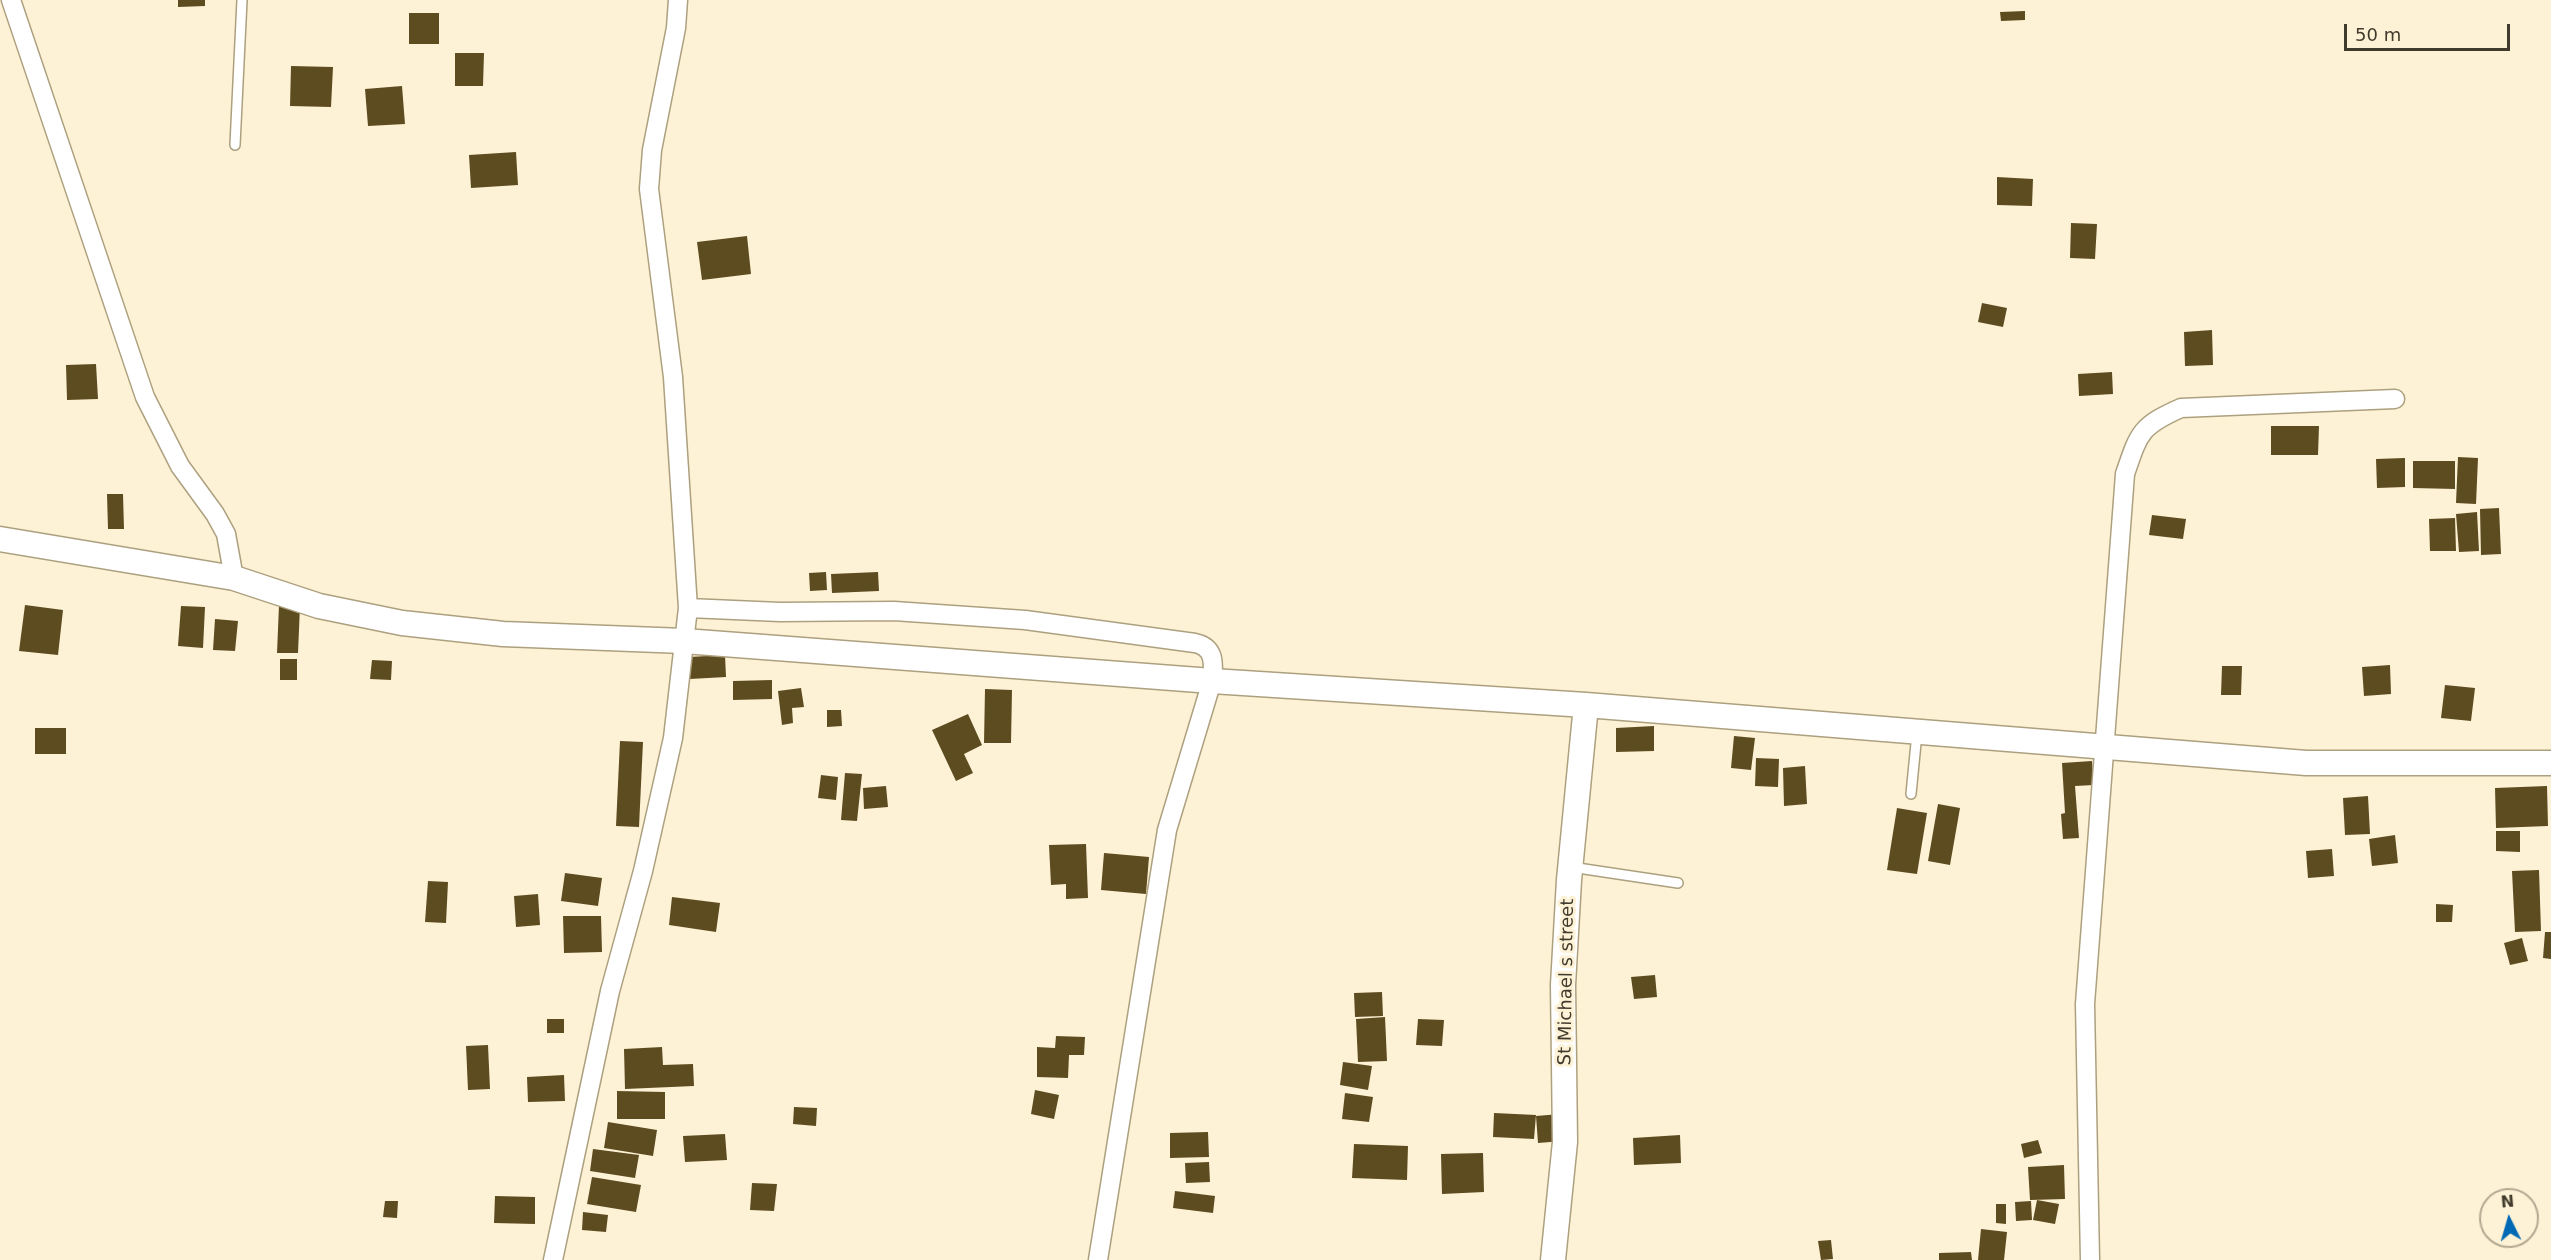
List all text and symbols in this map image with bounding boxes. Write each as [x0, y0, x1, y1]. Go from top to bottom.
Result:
scale bar [2347, 12, 2514, 50]
text: 50 m [2355, 24, 2401, 45]
street label: St Michael s street [1555, 899, 1579, 1065]
north arrow [2479, 1188, 2539, 1248]
text: N [2500, 1192, 2515, 1212]

